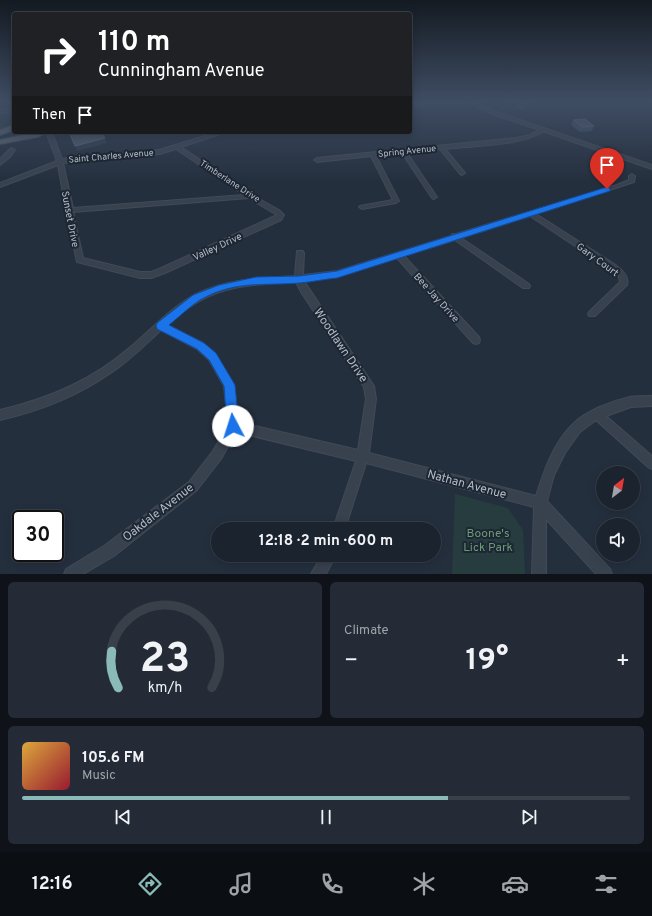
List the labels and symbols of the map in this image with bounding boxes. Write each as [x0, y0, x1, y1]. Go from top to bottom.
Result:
street label: Spring Avenue [377, 143, 437, 160]
street label: Saint Charles Avenue [68, 147, 154, 166]
pin [590, 148, 624, 189]
street label: Timberlane Drive [198, 158, 262, 205]
street label: Sunset Drive [58, 190, 81, 249]
street label: Valley Drive [191, 230, 244, 264]
street label: Gary Court [573, 240, 621, 280]
street label: Bee Jay Drive [410, 271, 461, 325]
street label: Woodlawn Drive [309, 305, 371, 386]
position arrow [212, 405, 254, 447]
north arrow [596, 466, 640, 510]
street label: Nathan Avenue [426, 467, 508, 503]
street label: Oakdale Avenue [120, 480, 197, 546]
speed limit sign: 30 [12, 510, 64, 562]
park label: Boone's Lick Park [463, 526, 513, 556]

